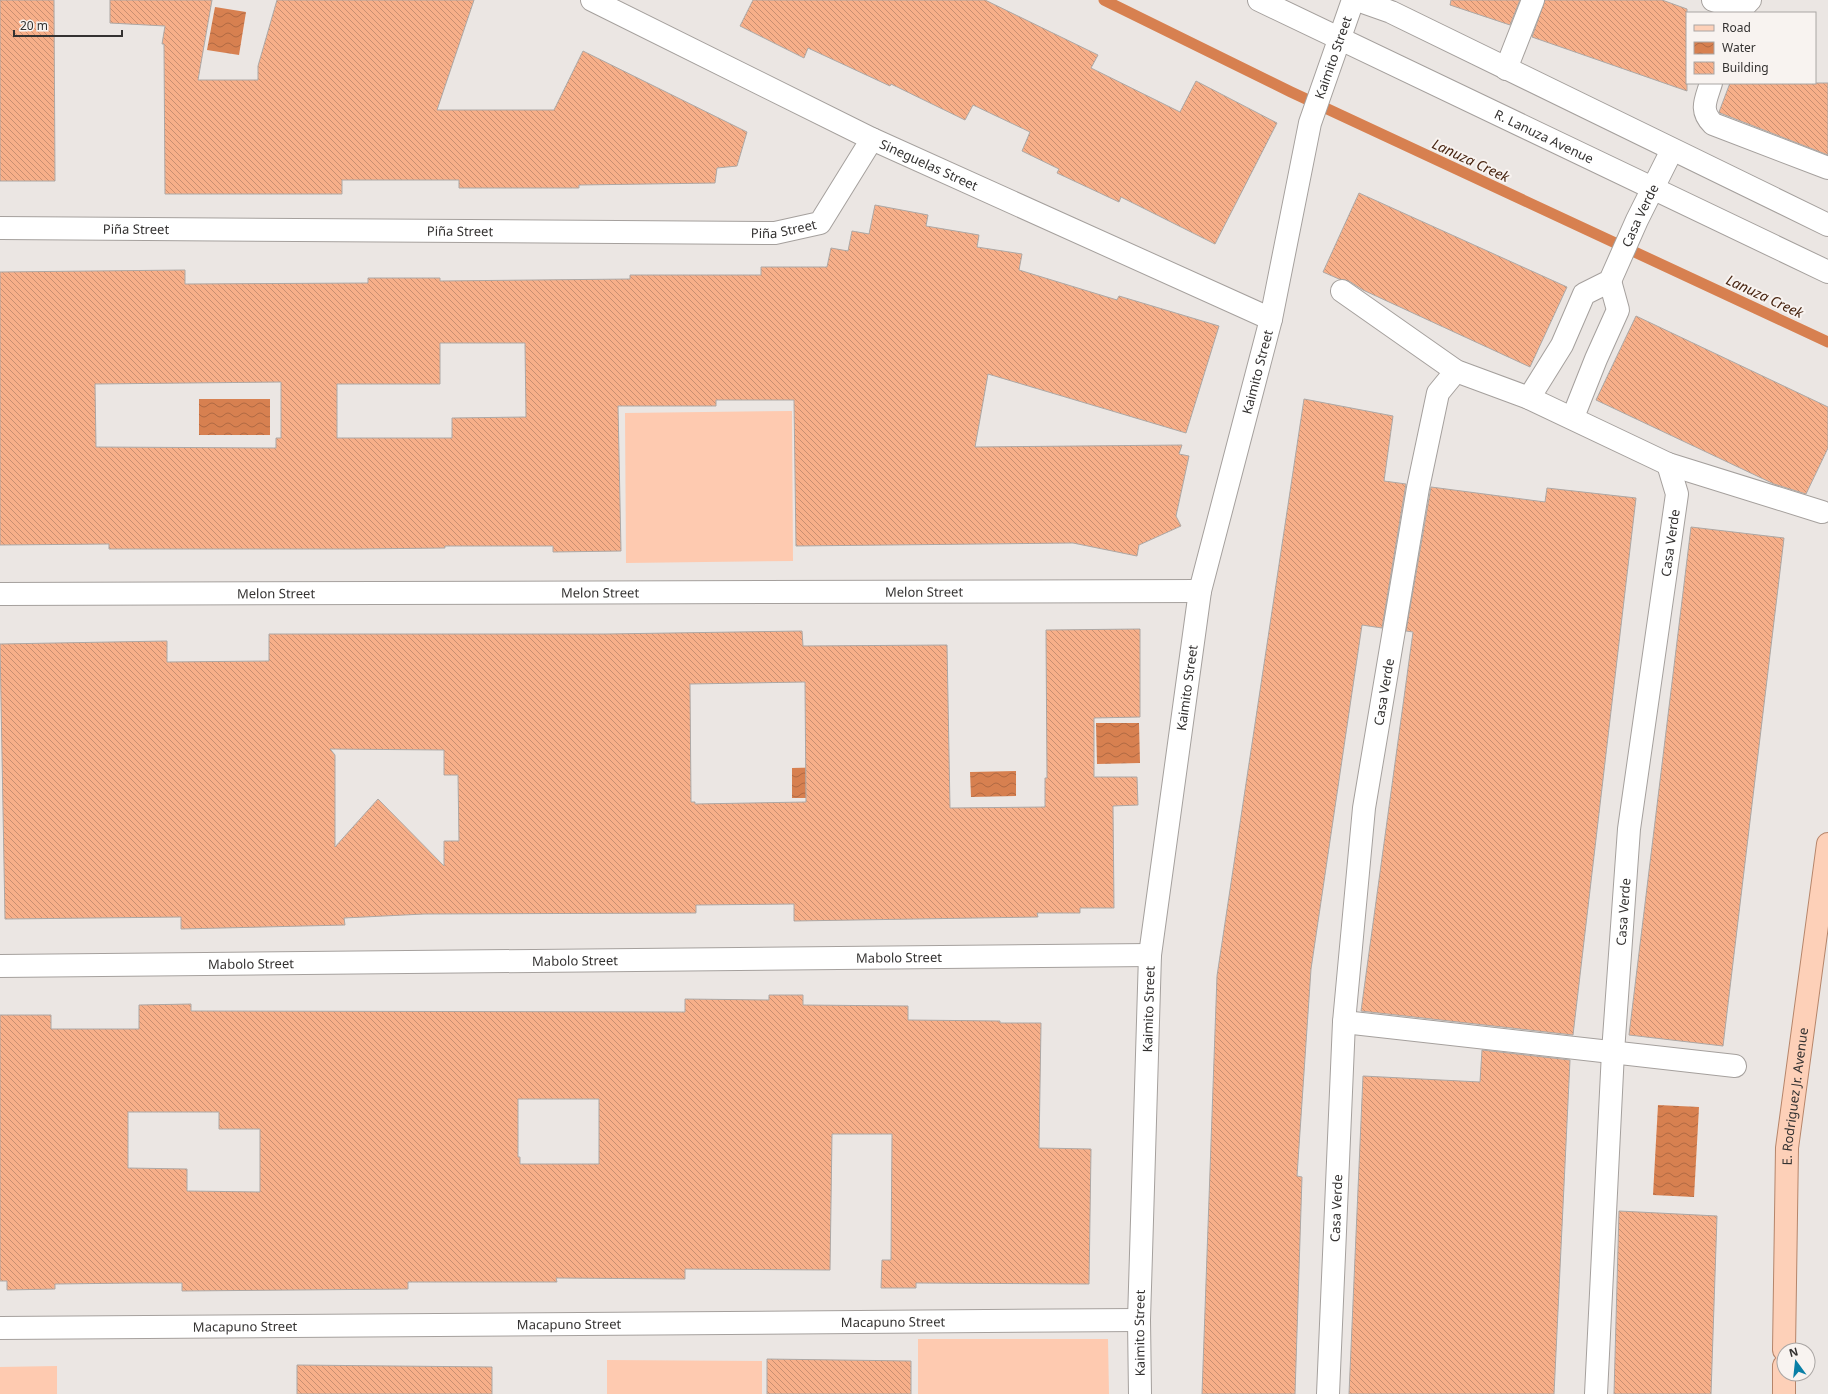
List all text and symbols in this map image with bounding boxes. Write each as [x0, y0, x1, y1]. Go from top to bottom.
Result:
scale bar [14, 12, 122, 38]
legend [1686, 12, 1816, 84]
street label: Kaimito Street [1310, 13, 1356, 101]
text: 20 m [20, 17, 48, 34]
text: Road [1722, 19, 1751, 36]
text: Water [1722, 39, 1756, 56]
text: Building [1722, 59, 1769, 76]
street label: R. Lanuza Avenue [1492, 105, 1597, 168]
water label: Lanuza Creek [1429, 134, 1514, 187]
street label: Sineguelas Street [877, 135, 981, 195]
street label: Casa Verde [1617, 181, 1663, 250]
street label: Piña Street [751, 215, 818, 242]
street label: Piña Street [103, 220, 170, 238]
street label: Piña Street [427, 222, 494, 240]
water label: Lanuza Creek [1723, 270, 1808, 323]
street label: Kaimito Street [1238, 327, 1277, 416]
street label: Casa Verde [1656, 508, 1684, 578]
street label: Melon Street [561, 583, 639, 602]
street label: Melon Street [885, 583, 963, 601]
street label: Melon Street [237, 584, 315, 602]
street label: Kaimito Street [1172, 643, 1202, 732]
street label: Casa Verde [1369, 657, 1398, 727]
street label: Casa Verde [1612, 877, 1634, 946]
street label: Mabolo Street [856, 948, 942, 967]
street label: Mabolo Street [532, 951, 618, 970]
street label: Mabolo Street [208, 954, 294, 973]
street label: Kaimito Street [1138, 965, 1159, 1053]
street label: E. Rodriguez Jr. Avenue [1778, 1026, 1812, 1166]
street label: Casa Verde [1326, 1174, 1346, 1242]
street label: Kaimito Street [1130, 1289, 1149, 1376]
street label: Macapuno Street [841, 1312, 946, 1331]
street label: Macapuno Street [517, 1315, 622, 1333]
street label: Macapuno Street [193, 1317, 298, 1336]
north arrow [1776, 1342, 1816, 1382]
text: N [1787, 1343, 1800, 1360]

